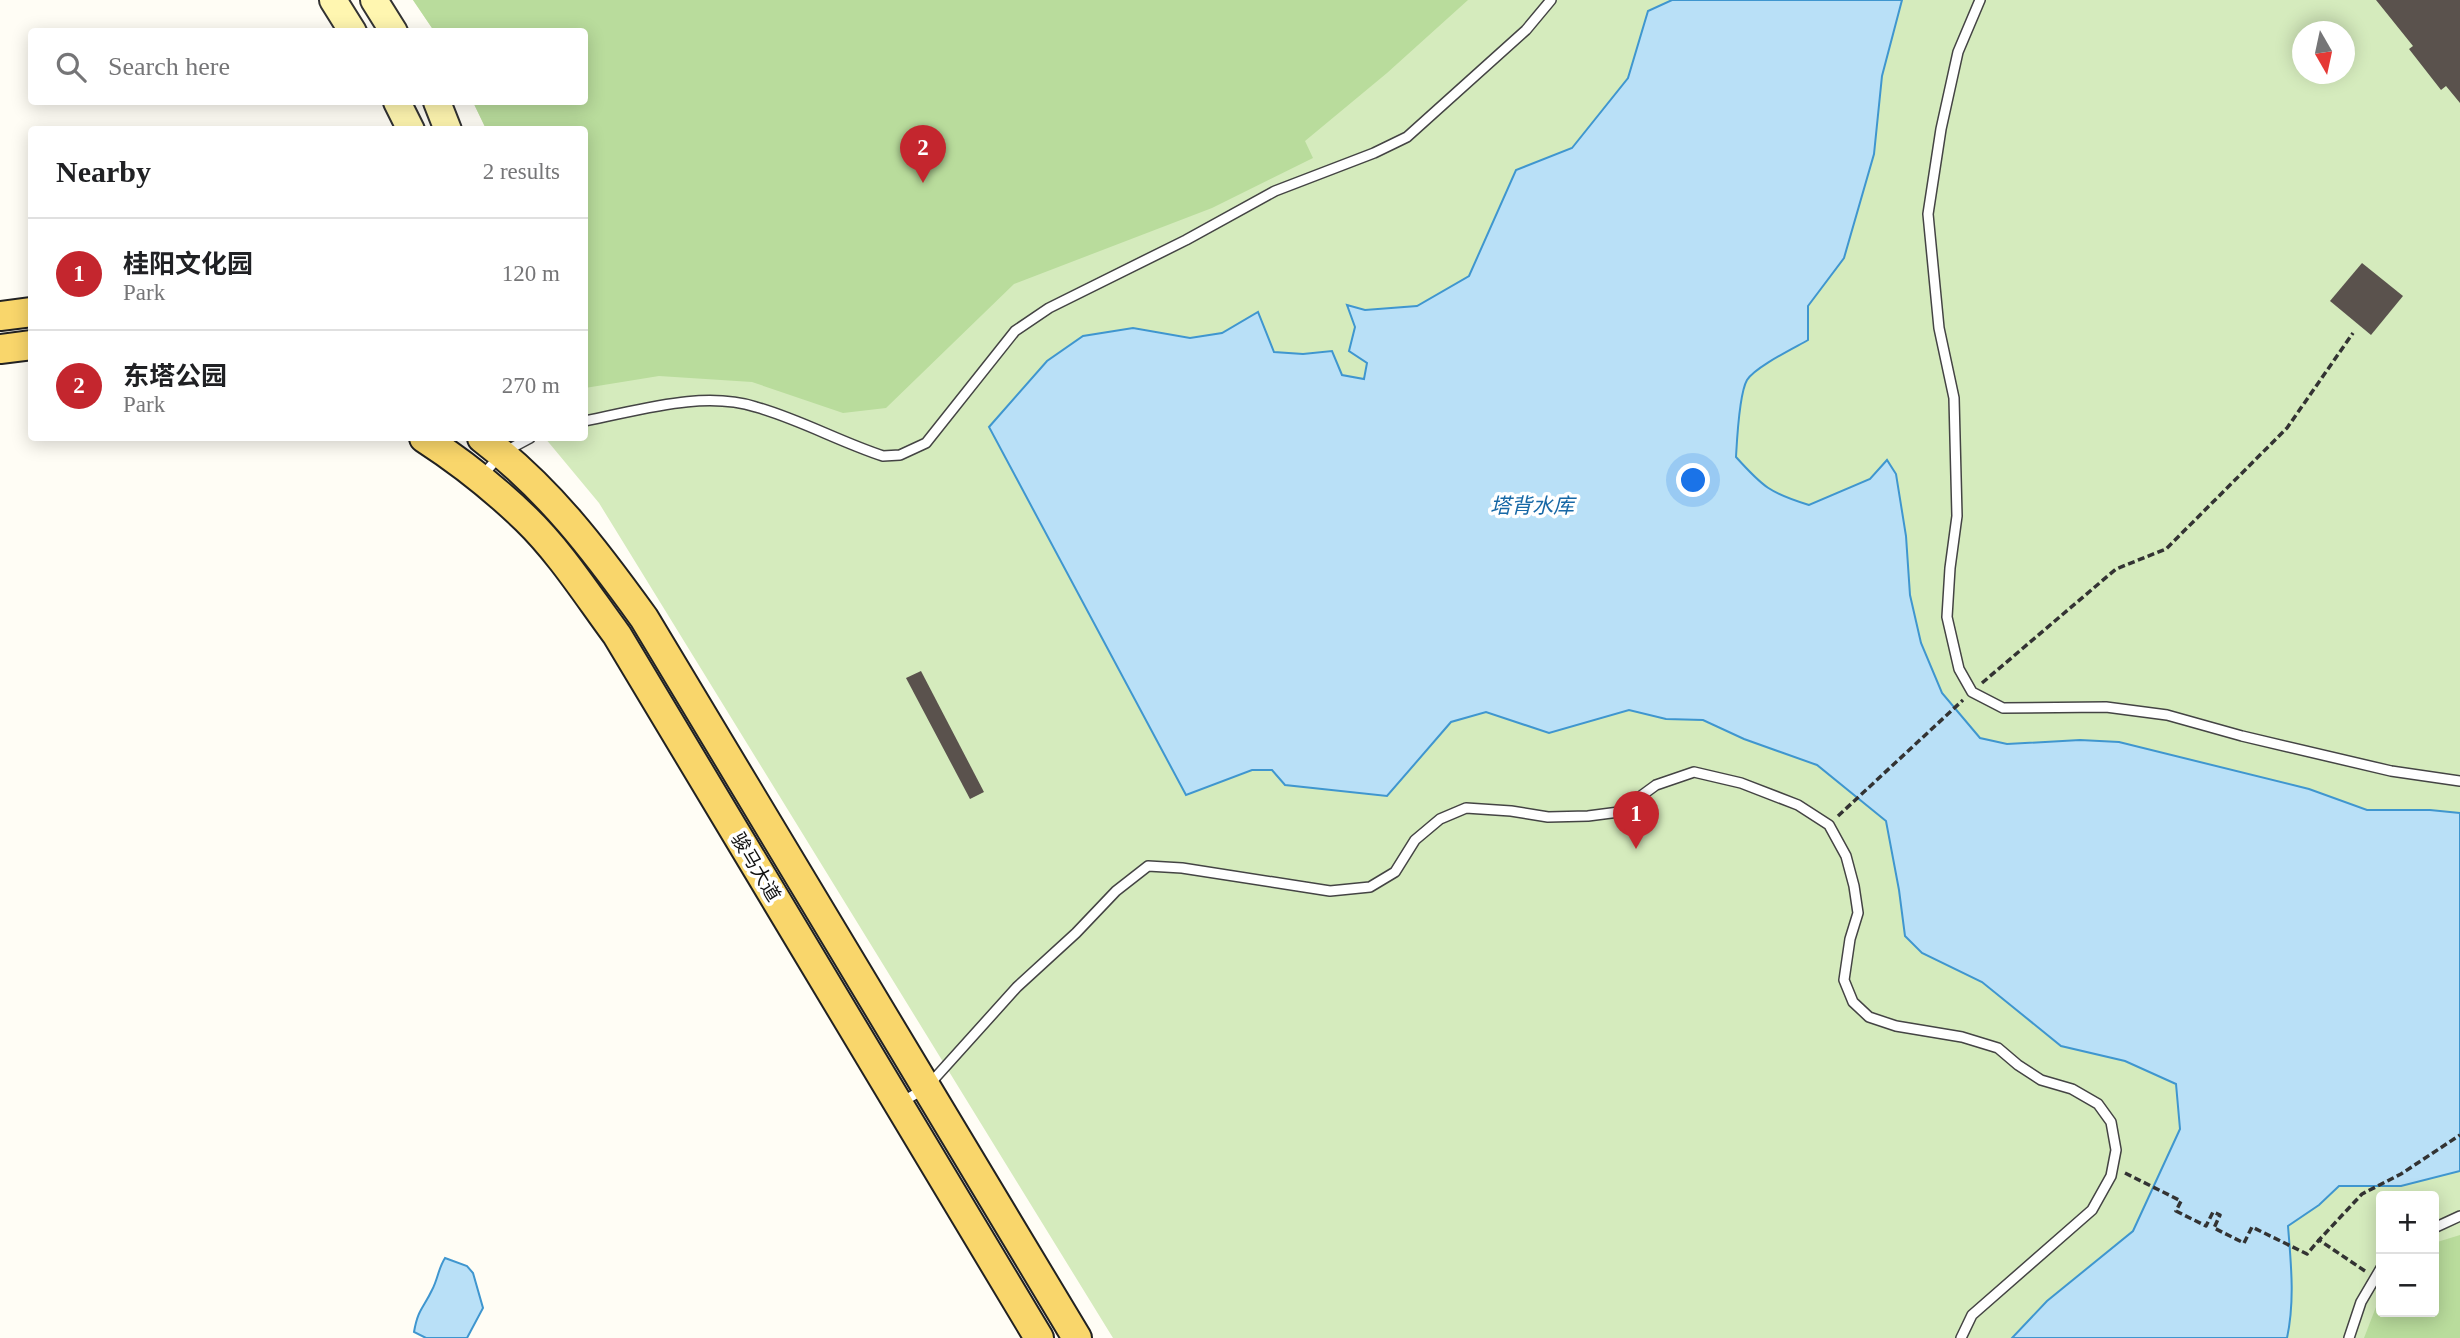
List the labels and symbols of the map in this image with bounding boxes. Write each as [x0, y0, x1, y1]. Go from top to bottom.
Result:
north arrow [2292, 21, 2355, 84]
pin: 2 [900, 125, 946, 183]
your location [1676, 463, 1710, 497]
water label: 塔背水库 [1490, 494, 1577, 518]
pin: 1 [1613, 791, 1659, 849]
street label: 骏马大道 [727, 829, 785, 905]

